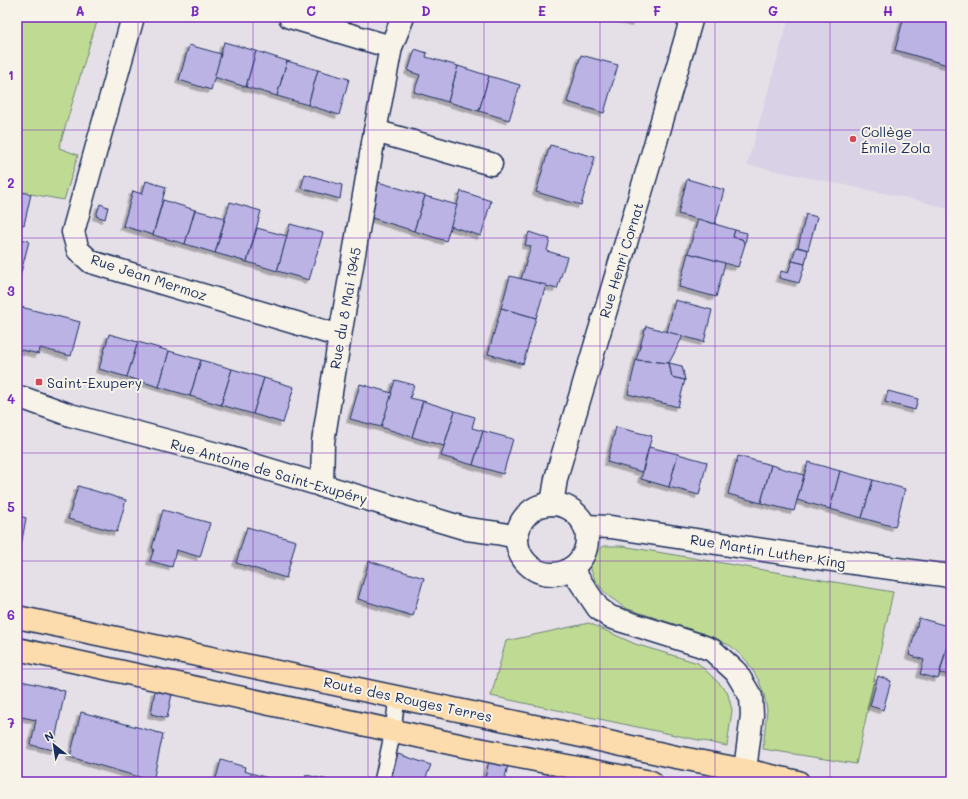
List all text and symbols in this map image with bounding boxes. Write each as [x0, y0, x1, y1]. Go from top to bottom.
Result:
text: A [75, 2, 85, 19]
text: B [191, 2, 200, 19]
text: C [306, 2, 316, 19]
text: D [421, 2, 431, 19]
text: E [538, 2, 546, 19]
text: F [653, 2, 661, 19]
text: G [768, 2, 778, 19]
text: H [883, 2, 893, 19]
text: 1 [8, 66, 14, 83]
place label: Collège Émile Zola [861, 122, 931, 157]
marker: Collège Émile Zola [848, 134, 858, 144]
text: 2 [7, 174, 15, 191]
street label: Rue Henri Cornat [594, 200, 648, 320]
street label: Rue du 8 Mai 1945 [325, 246, 365, 370]
street label: Rue Jean Mermoz [88, 249, 210, 305]
text: 3 [7, 282, 15, 299]
place label: Saint-Exupery [47, 373, 142, 392]
marker: Saint-Exupery [34, 377, 44, 387]
text: 4 [7, 390, 15, 407]
street label: Rue Antoine de Saint-Exupéry [168, 434, 370, 508]
text: 5 [7, 498, 15, 515]
street label: Rue Martin Luther King [689, 529, 847, 573]
text: 6 [7, 606, 15, 623]
street label: Route des Rouges Terres [322, 672, 494, 726]
text: 7 [7, 714, 15, 731]
north arrow [34, 725, 74, 765]
text: N [41, 727, 56, 744]

